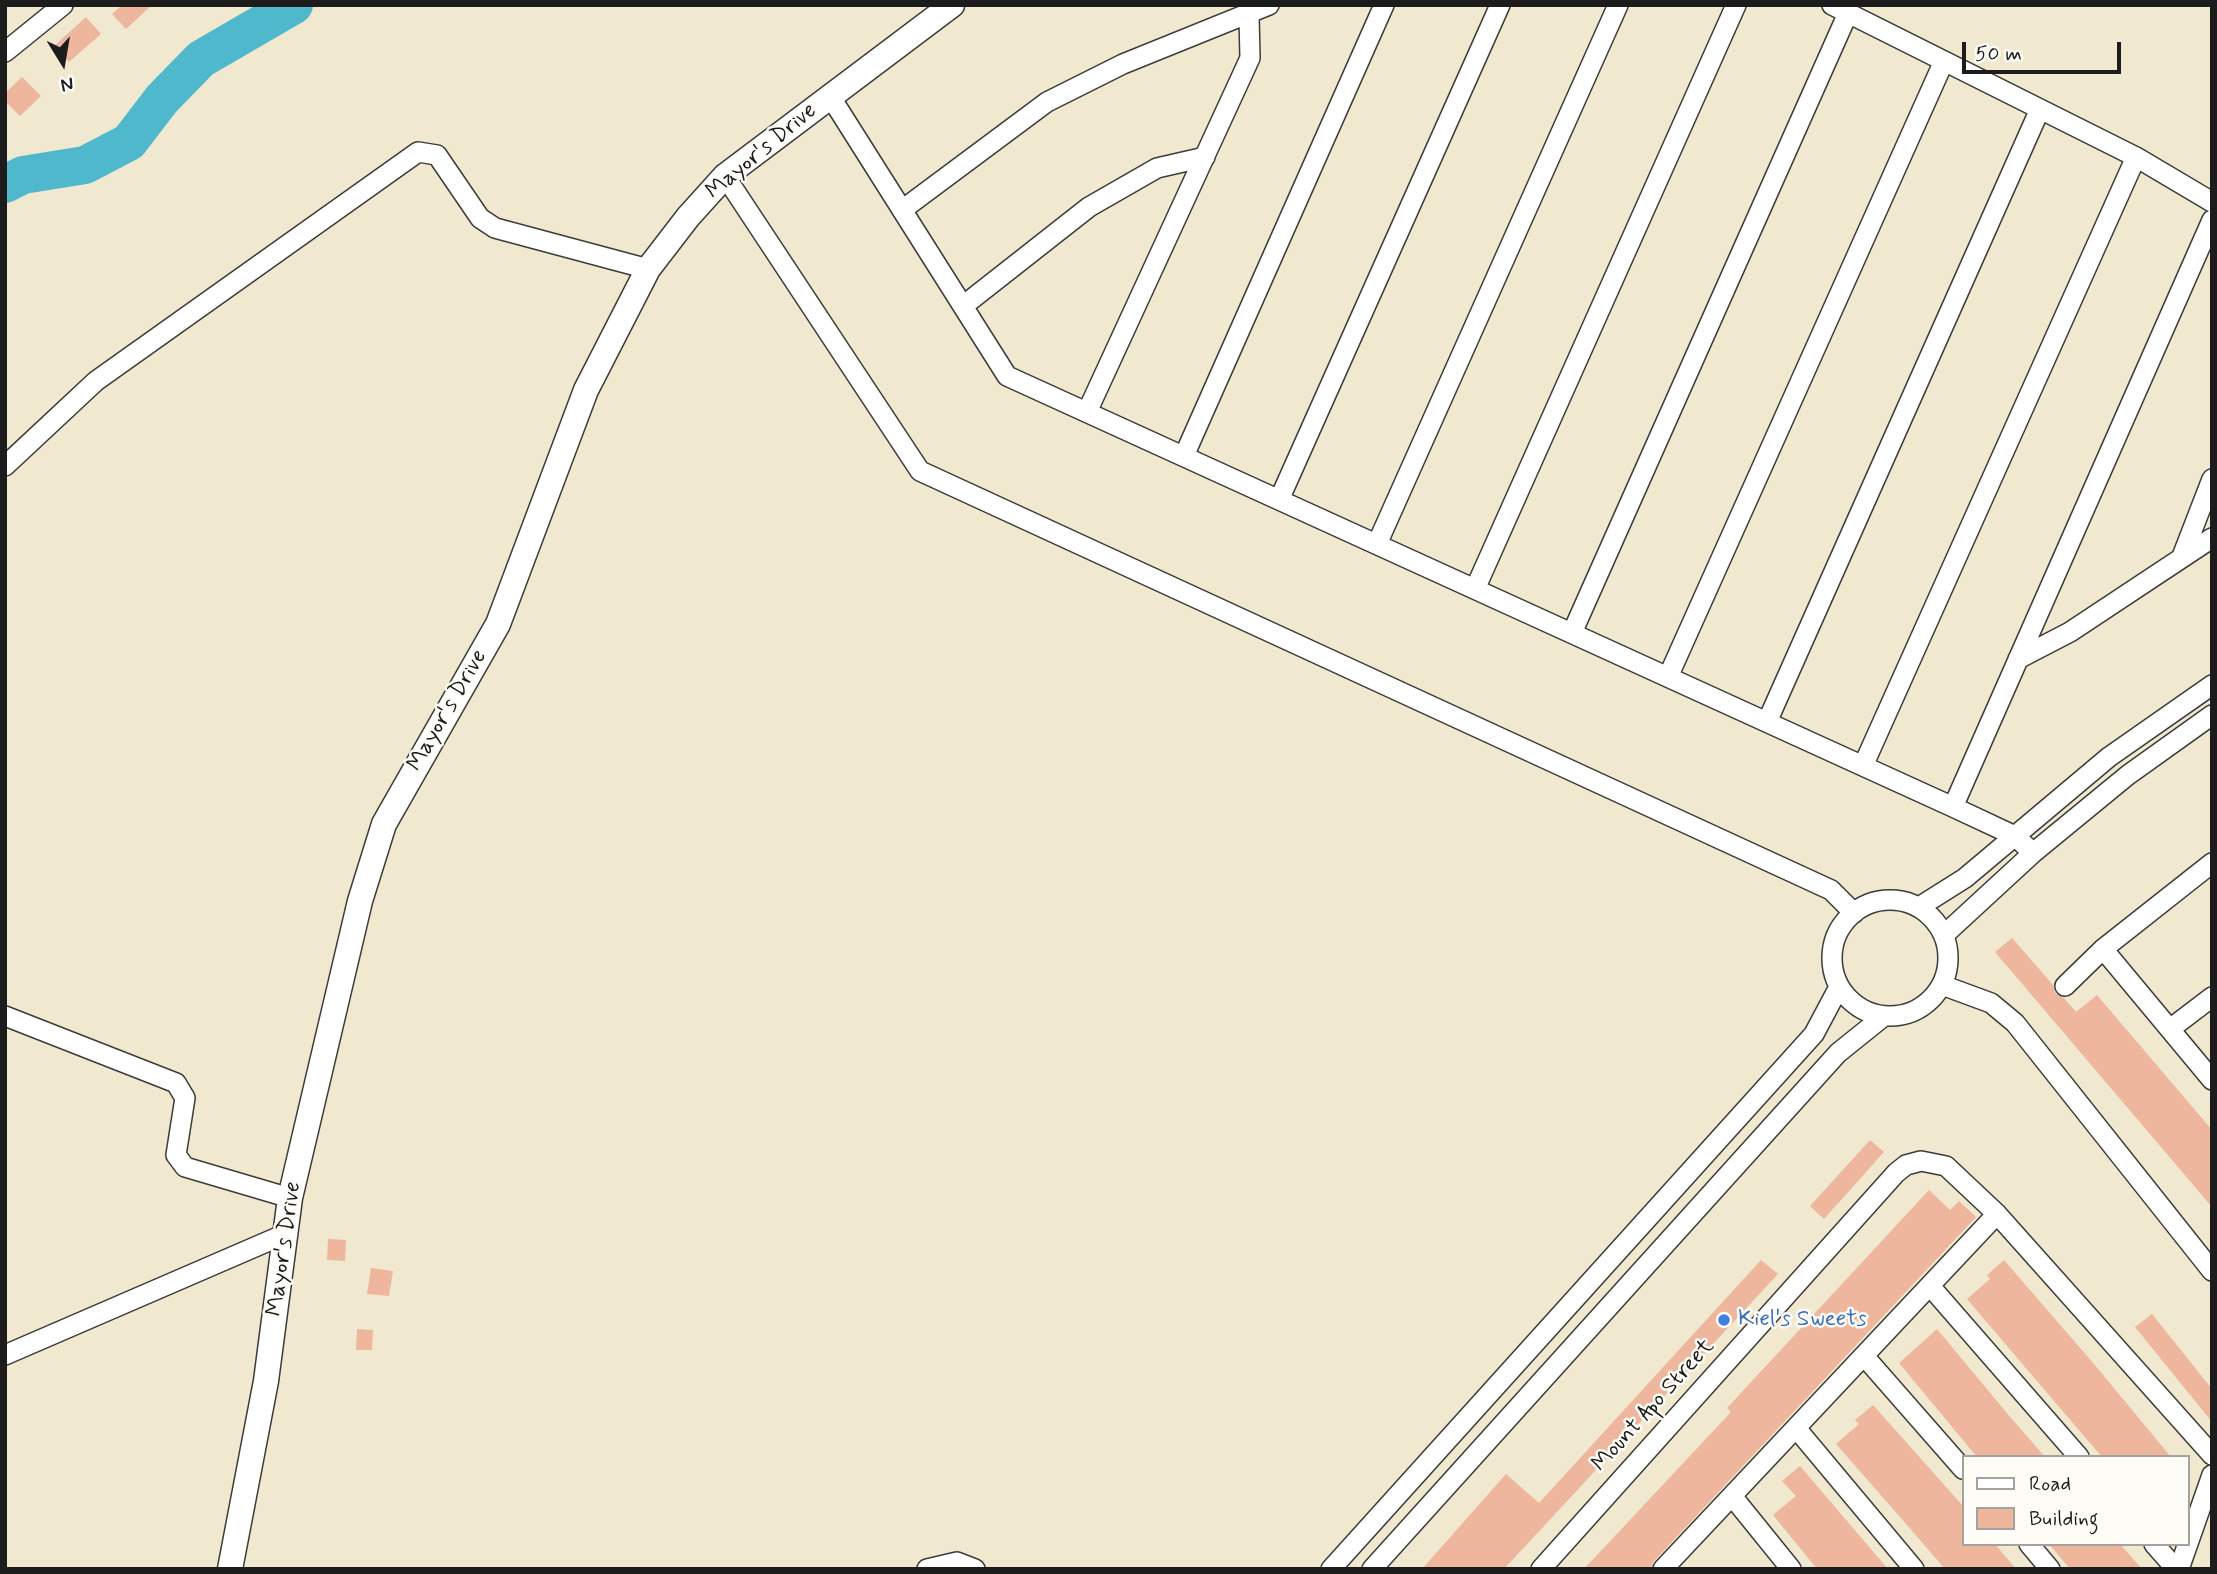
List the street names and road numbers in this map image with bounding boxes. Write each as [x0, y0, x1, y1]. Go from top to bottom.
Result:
street label: Mayor's Drive [701, 98, 823, 206]
street label: Mayor's Drive [402, 645, 494, 777]
street label: Mayor's Drive [262, 1180, 308, 1318]
street label: Mount Apo Street [1587, 1334, 1721, 1478]

